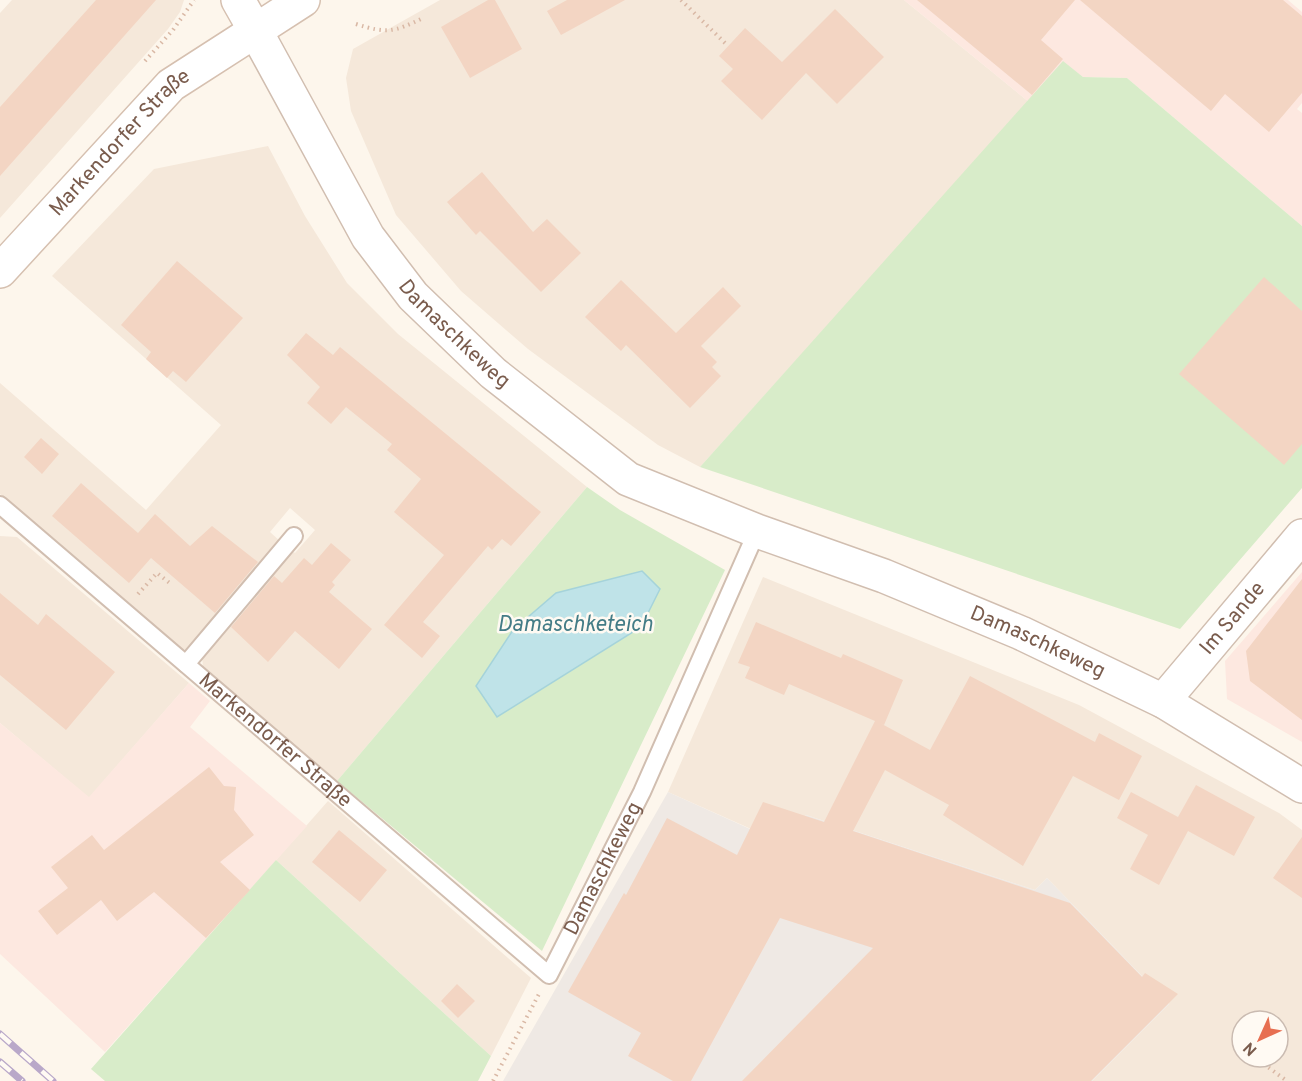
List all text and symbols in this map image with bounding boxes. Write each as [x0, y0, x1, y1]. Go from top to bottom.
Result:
street label: Markendorfer Straße [44, 63, 195, 222]
street label: Damaschkeweg [392, 274, 515, 395]
street label: Im Sande [1194, 576, 1271, 661]
street label: Damaschkeweg [966, 600, 1110, 685]
water label: Damaschketeich [497, 612, 653, 639]
street label: Markendorfer Straße [193, 667, 357, 814]
street label: Damaschkeweg [558, 797, 648, 940]
north arrow [1230, 1009, 1290, 1069]
text: N [1240, 1037, 1262, 1059]

